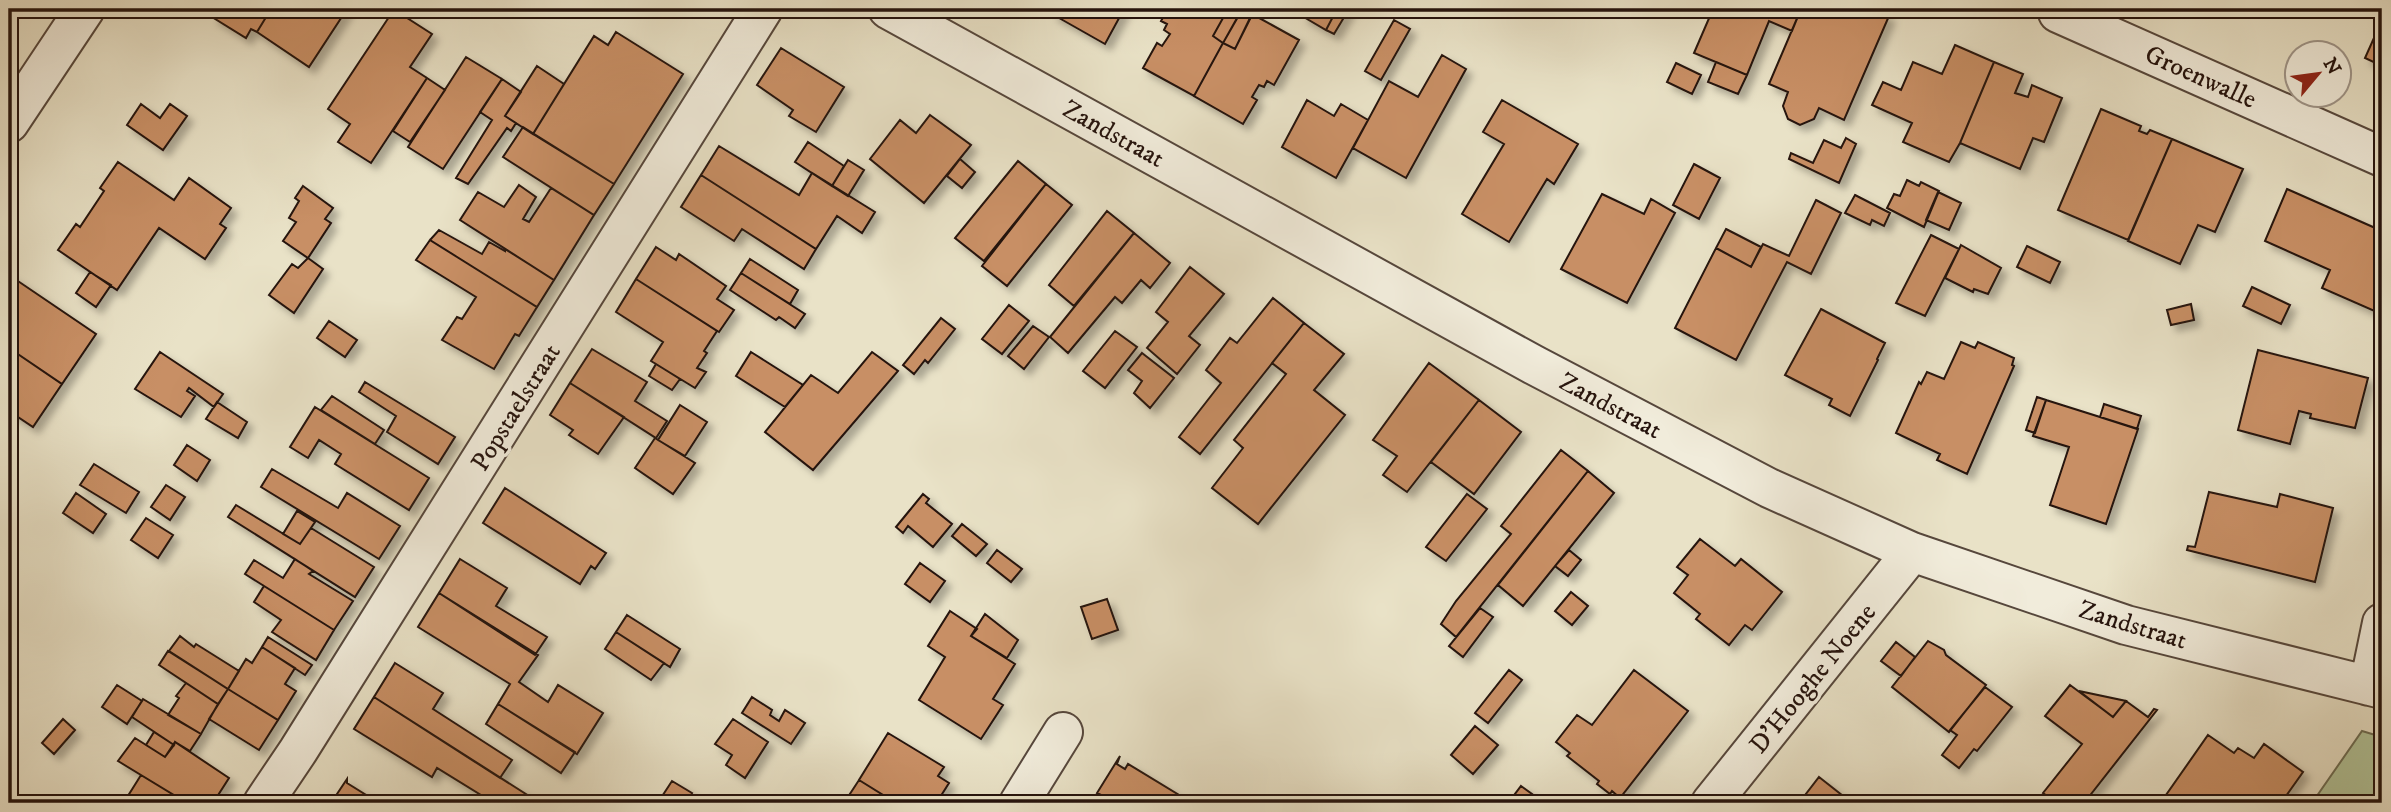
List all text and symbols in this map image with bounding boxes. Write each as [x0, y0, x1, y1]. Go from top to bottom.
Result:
street label: Groenwalle [2139, 38, 2261, 117]
north arrow [2282, 38, 2352, 108]
text: N [2318, 54, 2346, 79]
street label: Zandstraat [1057, 93, 1170, 176]
street label: Popstaelstraat [464, 338, 568, 478]
street label: Zandstraat [1553, 366, 1667, 447]
street label: Zandstraat [2074, 593, 2191, 657]
street label: D'Hooghe Noene [1743, 597, 1884, 761]

